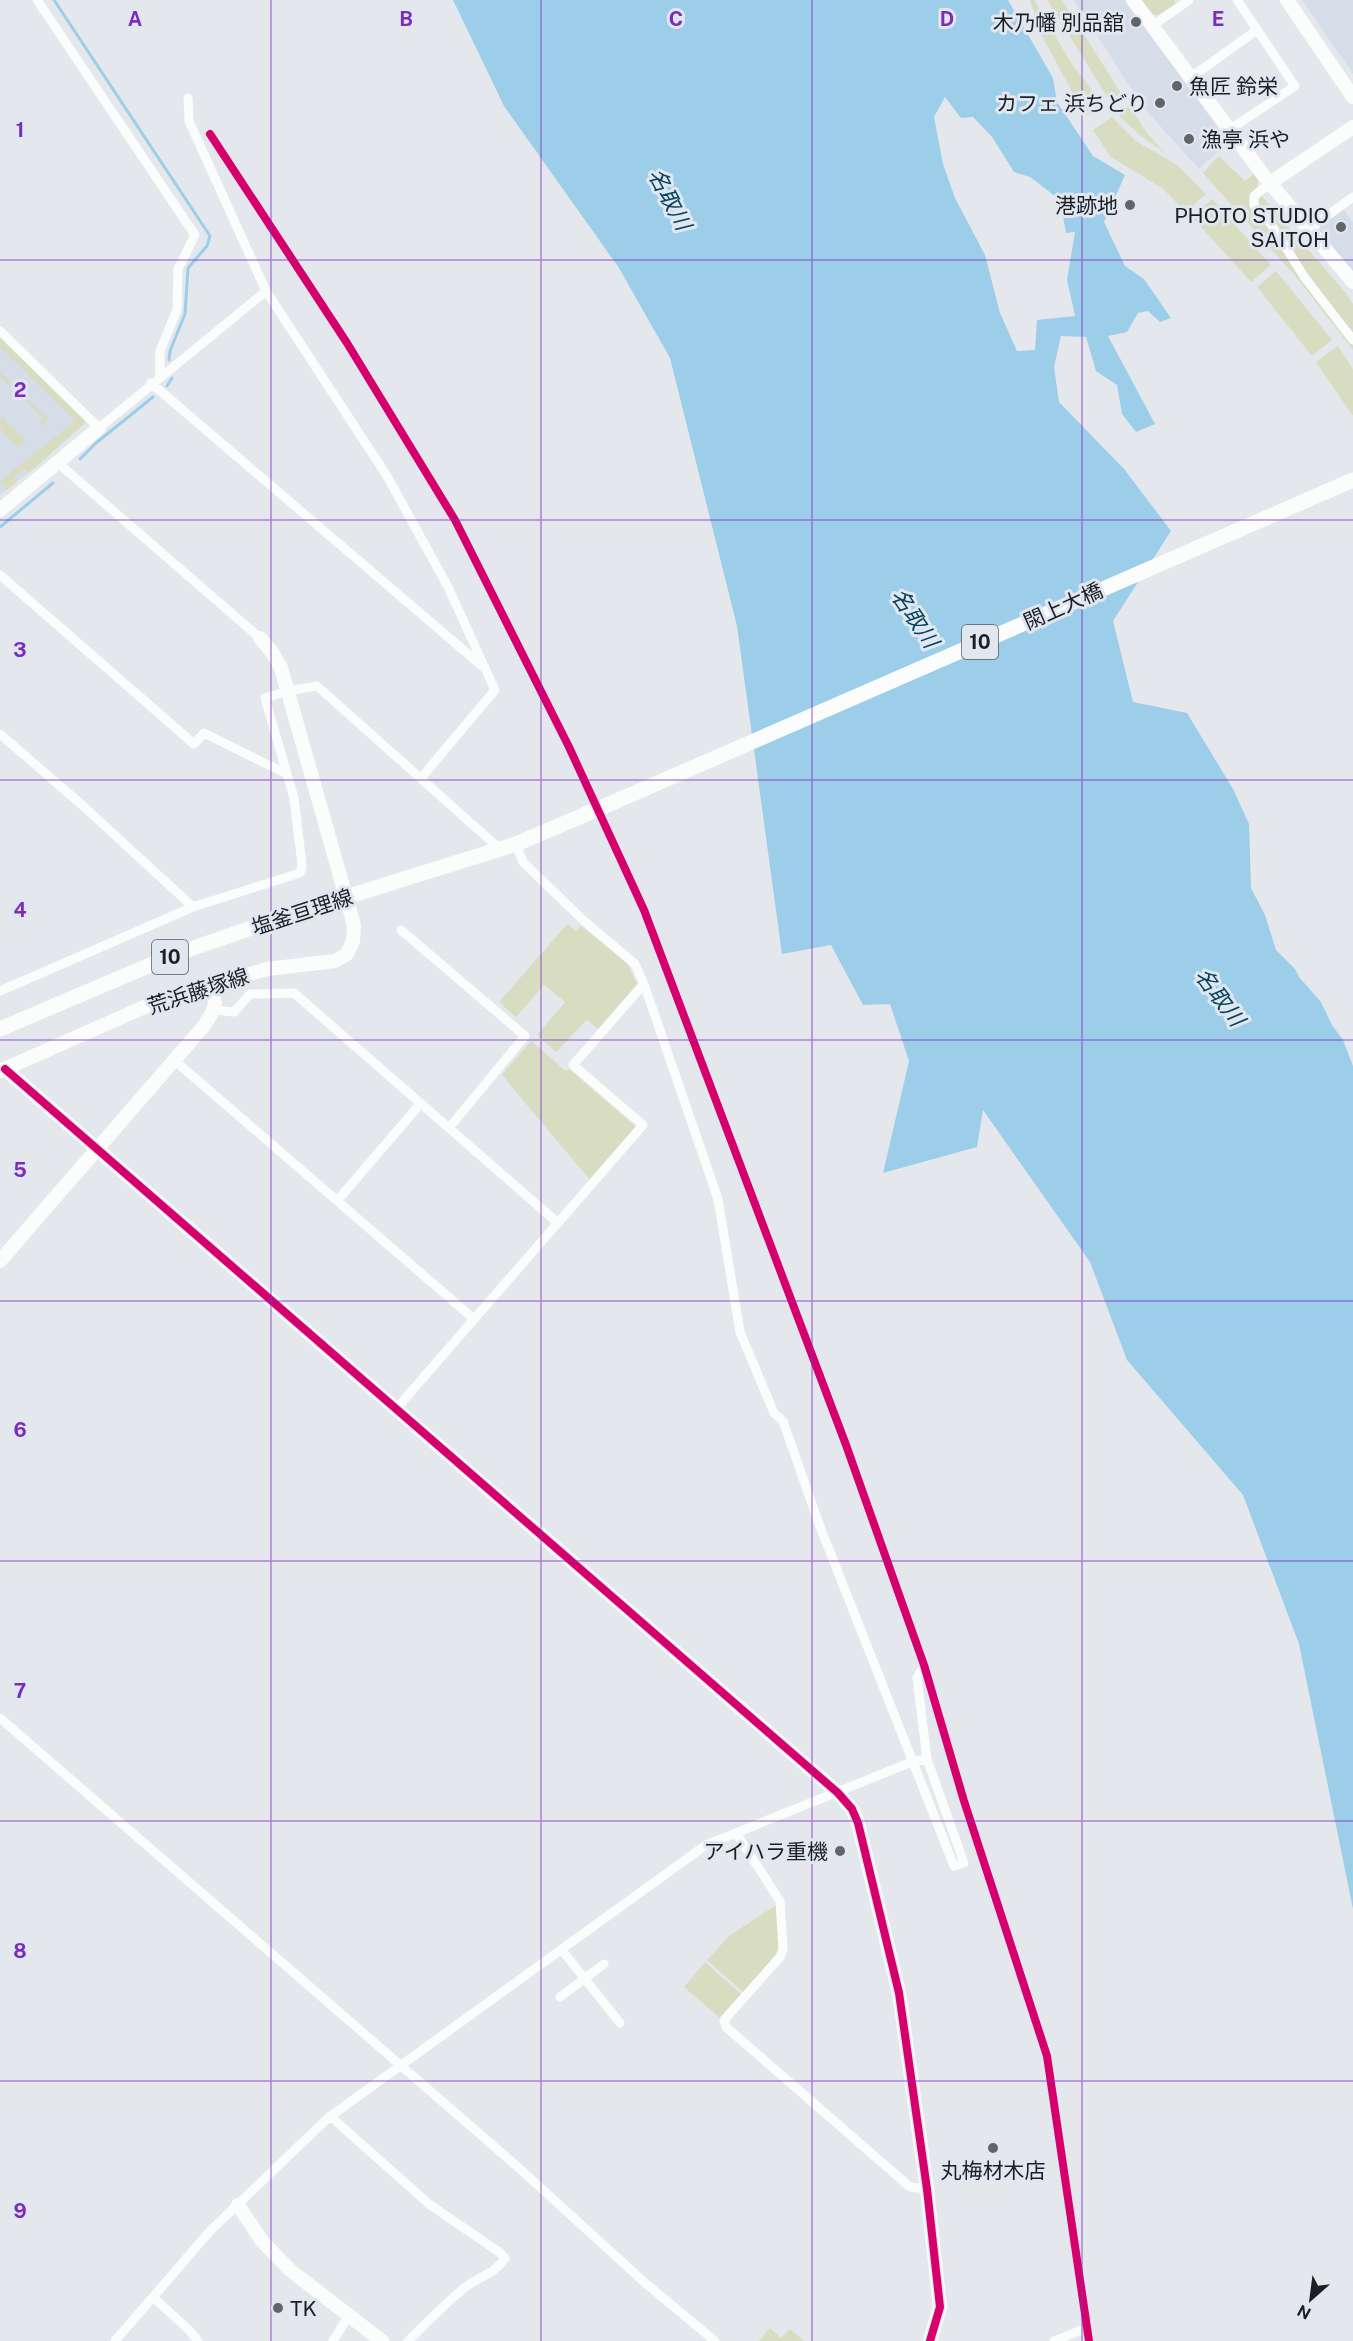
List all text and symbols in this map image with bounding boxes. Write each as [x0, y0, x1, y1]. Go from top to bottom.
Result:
text: A [128, 7, 142, 31]
text: B [399, 7, 413, 31]
text: C [669, 7, 683, 31]
text: D [940, 7, 954, 31]
text: E [1212, 7, 1224, 31]
place label: 木乃幡 別品舘 [993, 10, 1124, 35]
marker: 木乃幡 別品舘 [1129, 15, 1143, 29]
place label: 魚匠 鈴栄 [1189, 74, 1278, 99]
marker: 魚匠 鈴栄 [1170, 79, 1184, 93]
place label: カフェ 浜ちどり [996, 91, 1148, 116]
marker: カフェ 浜ちどり [1153, 96, 1167, 110]
text: 1 [16, 118, 24, 142]
place label: 漁亭 浜や [1201, 127, 1290, 152]
marker: 漁亭 浜や [1182, 132, 1196, 146]
water label: 名取川 [643, 164, 698, 236]
place label: 港跡地 [1055, 193, 1118, 218]
marker: 港跡地 [1123, 198, 1137, 212]
place label: PHOTO STUDIO SAITOH [1174, 203, 1329, 252]
marker: PHOTO STUDIO SAITOH [1334, 220, 1348, 234]
text: 2 [14, 378, 26, 402]
street label: 閖上大橋 [1020, 577, 1106, 635]
water label: 名取川 [886, 583, 945, 654]
road number: 10 [962, 625, 998, 659]
text: 3 [13, 638, 27, 662]
street label: 塩釜亘理線 [248, 884, 356, 940]
text: 4 [13, 898, 27, 922]
road number: 10 [152, 940, 188, 974]
street label: 荒浜藤塚線 [144, 963, 252, 1019]
water label: 名取川 [1190, 963, 1251, 1033]
text: 5 [13, 1158, 27, 1182]
text: 6 [13, 1418, 27, 1442]
text: 7 [14, 1679, 26, 1703]
place label: アイハラ重機 [703, 1839, 828, 1864]
marker: アイハラ重機 [833, 1844, 847, 1858]
text: 8 [13, 1939, 27, 1963]
marker: 丸梅材木店 [986, 2141, 1000, 2155]
place label: 丸梅材木店 [941, 2158, 1046, 2183]
text: 9 [13, 2199, 27, 2223]
north arrow [1281, 2269, 1341, 2329]
place label: TK [290, 2296, 317, 2321]
text: N [1294, 2300, 1314, 2323]
marker: TK [271, 2301, 285, 2315]

